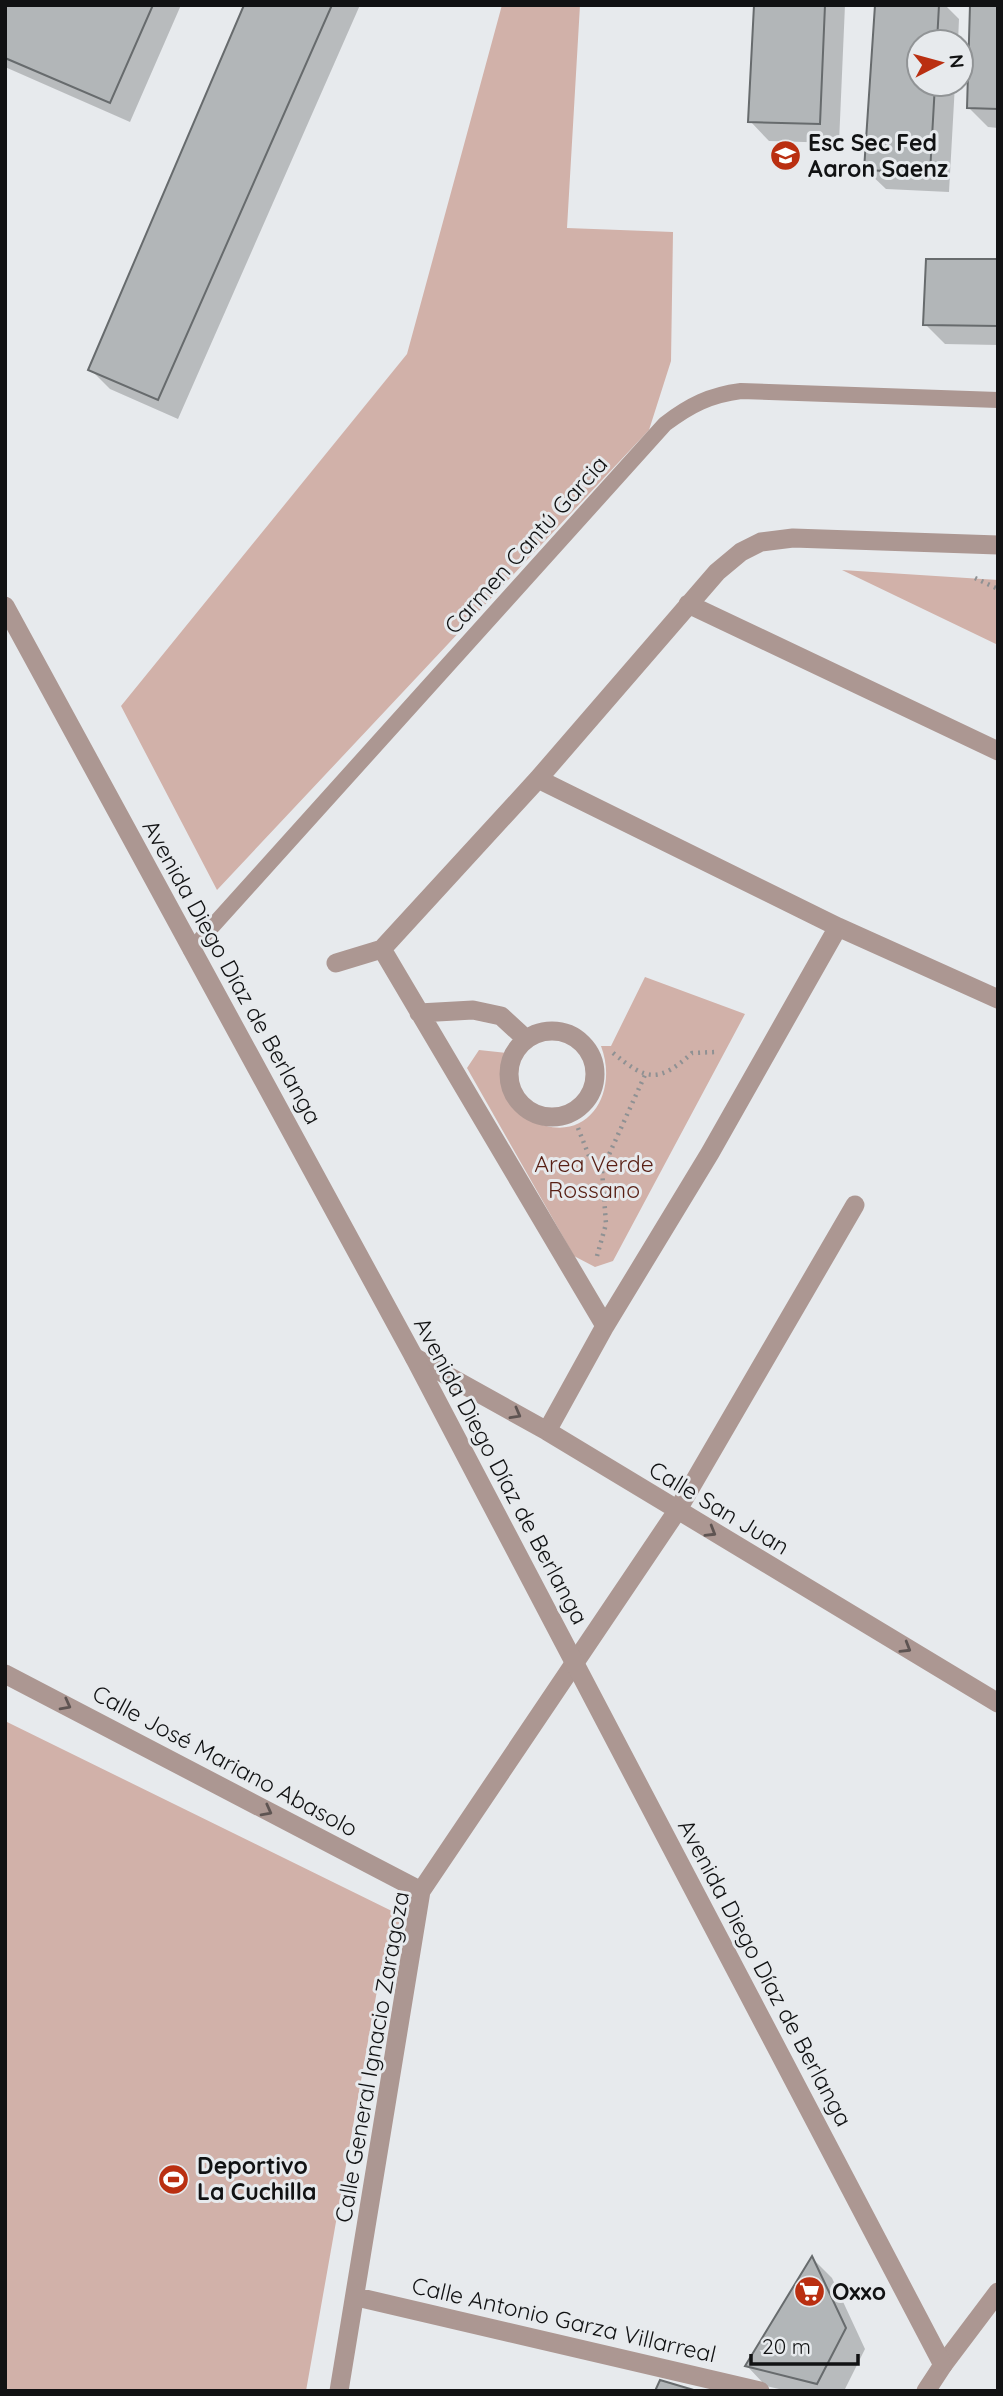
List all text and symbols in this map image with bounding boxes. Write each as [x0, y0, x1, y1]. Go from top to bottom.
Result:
north arrow [905, 28, 975, 98]
text: N [944, 53, 970, 69]
place label: Esc Sec Fed Aaron Saenz [808, 128, 948, 183]
school or university icon: Esc Sec Fed Aaron Saenz [768, 139, 802, 173]
street label: Carmen Cantú Garcia [438, 449, 613, 640]
street label: Avenida Diego Díaz de Berlanga [136, 815, 328, 1129]
park label: Area Verde Rossano [534, 1149, 654, 1204]
street label: Avenida Diego Díaz de Berlanga [408, 1312, 595, 1629]
one-way arrow [509, 1406, 521, 1419]
street label: Calle San Juan [644, 1454, 795, 1561]
one-way arrow [703, 1523, 716, 1536]
one-way arrow [899, 1640, 912, 1653]
street label: Calle José Mariano Abasolo [88, 1678, 363, 1843]
one-way arrow [59, 1697, 71, 1711]
one-way arrow [260, 1802, 273, 1816]
street label: Avenida Diego Díaz de Berlanga [672, 1814, 859, 2131]
street label: Calle General Ignacio Zaragoza [328, 1889, 415, 2225]
place label: Deportivo La Cuchilla [197, 2151, 316, 2206]
sports icon: Deportivo La Cuchilla [157, 2162, 191, 2196]
street label: Calle Antonio Garza Villarreal [409, 2270, 719, 2369]
supermarket icon: Oxxo [792, 2275, 826, 2309]
place label: Oxxo [832, 2277, 886, 2306]
scale bar [751, 2322, 858, 2366]
text: 20 m [762, 2333, 811, 2359]

